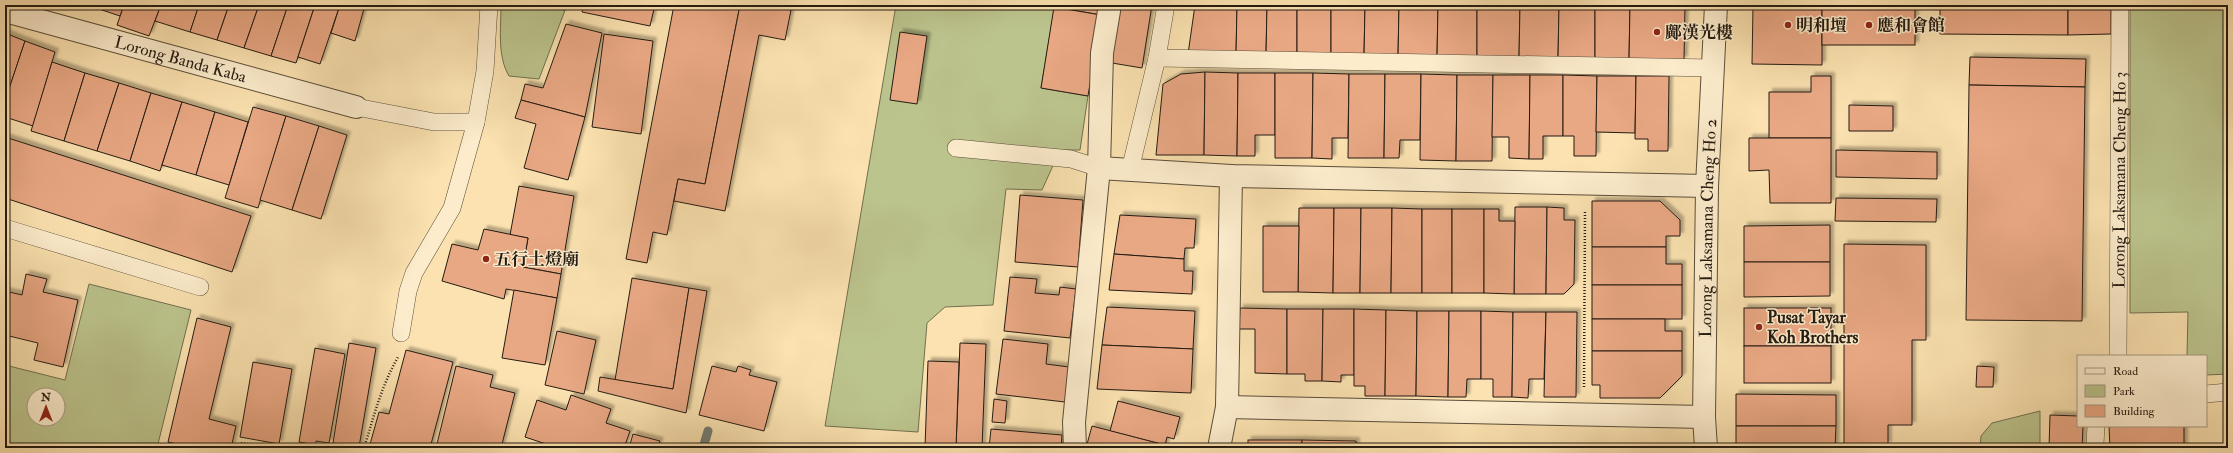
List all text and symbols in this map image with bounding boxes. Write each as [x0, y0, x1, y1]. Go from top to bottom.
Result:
place label: 明和壇 [1796, 15, 1847, 36]
place label: 應和會館 [1877, 15, 1945, 36]
marker: 明和壇 [1783, 20, 1793, 30]
marker: 應和會館 [1864, 20, 1874, 30]
place label: 鄺漢光樓 [1665, 22, 1733, 43]
marker: 鄺漢光樓 [1652, 27, 1662, 37]
street label: Lorong Banda Kaba [112, 31, 250, 87]
street label: Lorong Laksamana Cheng Ho 3 [2108, 72, 2130, 288]
street label: Lorong Laksamana Cheng Ho 2 [1695, 118, 1721, 338]
place label: 五行土燈廟 [494, 249, 579, 270]
marker: 五行土燈廟 [481, 254, 491, 264]
place label: Pusat Tayar Koh Brothers [1767, 307, 1859, 348]
marker: Pusat Tayar Koh Brothers [1754, 322, 1764, 332]
legend [2077, 355, 2207, 427]
text: Road [2113, 364, 2138, 379]
text: Park [2113, 384, 2135, 399]
north arrow [26, 387, 66, 427]
text: N [40, 391, 52, 404]
text: Building [2113, 404, 2156, 419]

